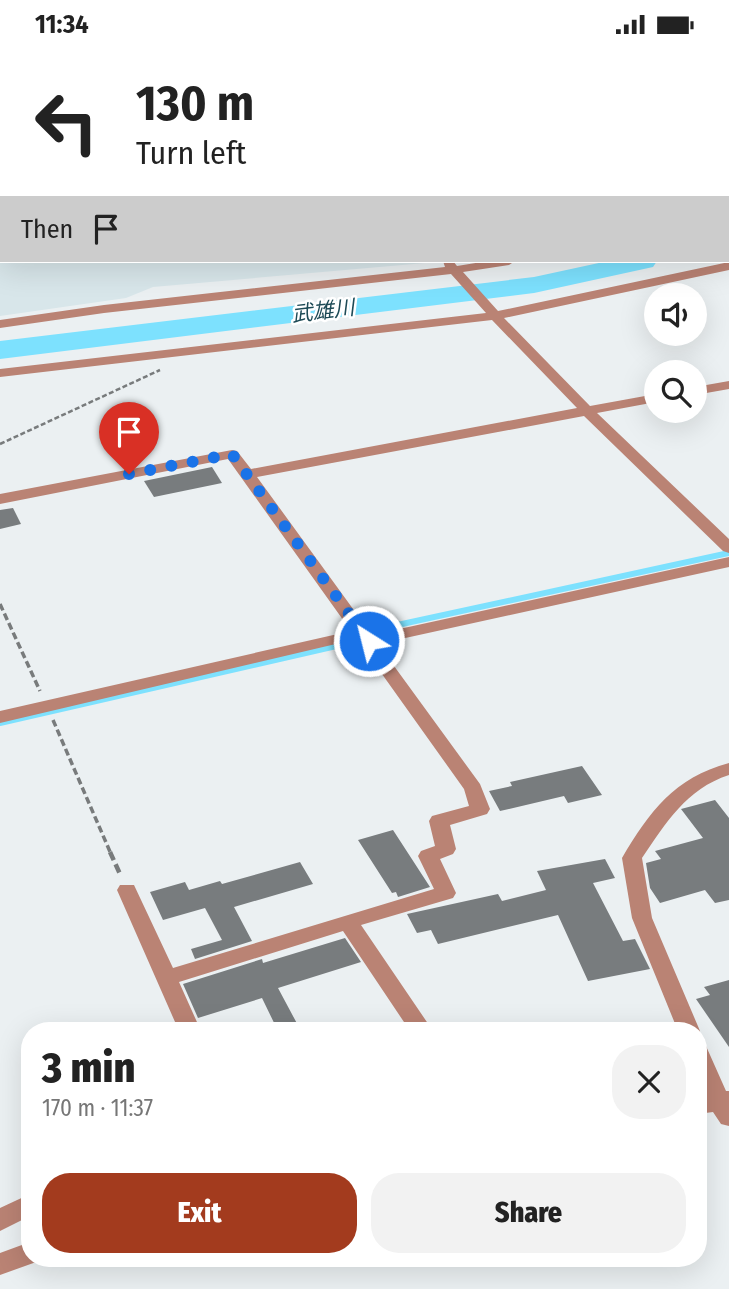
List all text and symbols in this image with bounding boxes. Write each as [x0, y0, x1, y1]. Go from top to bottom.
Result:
text: 11:34 [35, 9, 89, 40]
text: 130 m [136, 74, 254, 133]
icon: left [21, 77, 112, 168]
text: Turn left [136, 134, 246, 172]
icon: arrive [87, 210, 125, 248]
text: Then [21, 214, 73, 245]
map controls [644, 283, 707, 423]
button: sound [644, 283, 707, 346]
water label: 武雄川 [290, 294, 358, 328]
button: search [644, 360, 707, 423]
pin [99, 402, 159, 474]
icon: arrive [110, 413, 148, 451]
position arrow [332, 604, 406, 678]
text: 3 min [42, 1043, 135, 1093]
button: close [612, 1045, 686, 1119]
text: 170 m · 11:37 [42, 1094, 153, 1122]
button: Exit [42, 1173, 357, 1253]
button: Share [371, 1173, 686, 1253]

